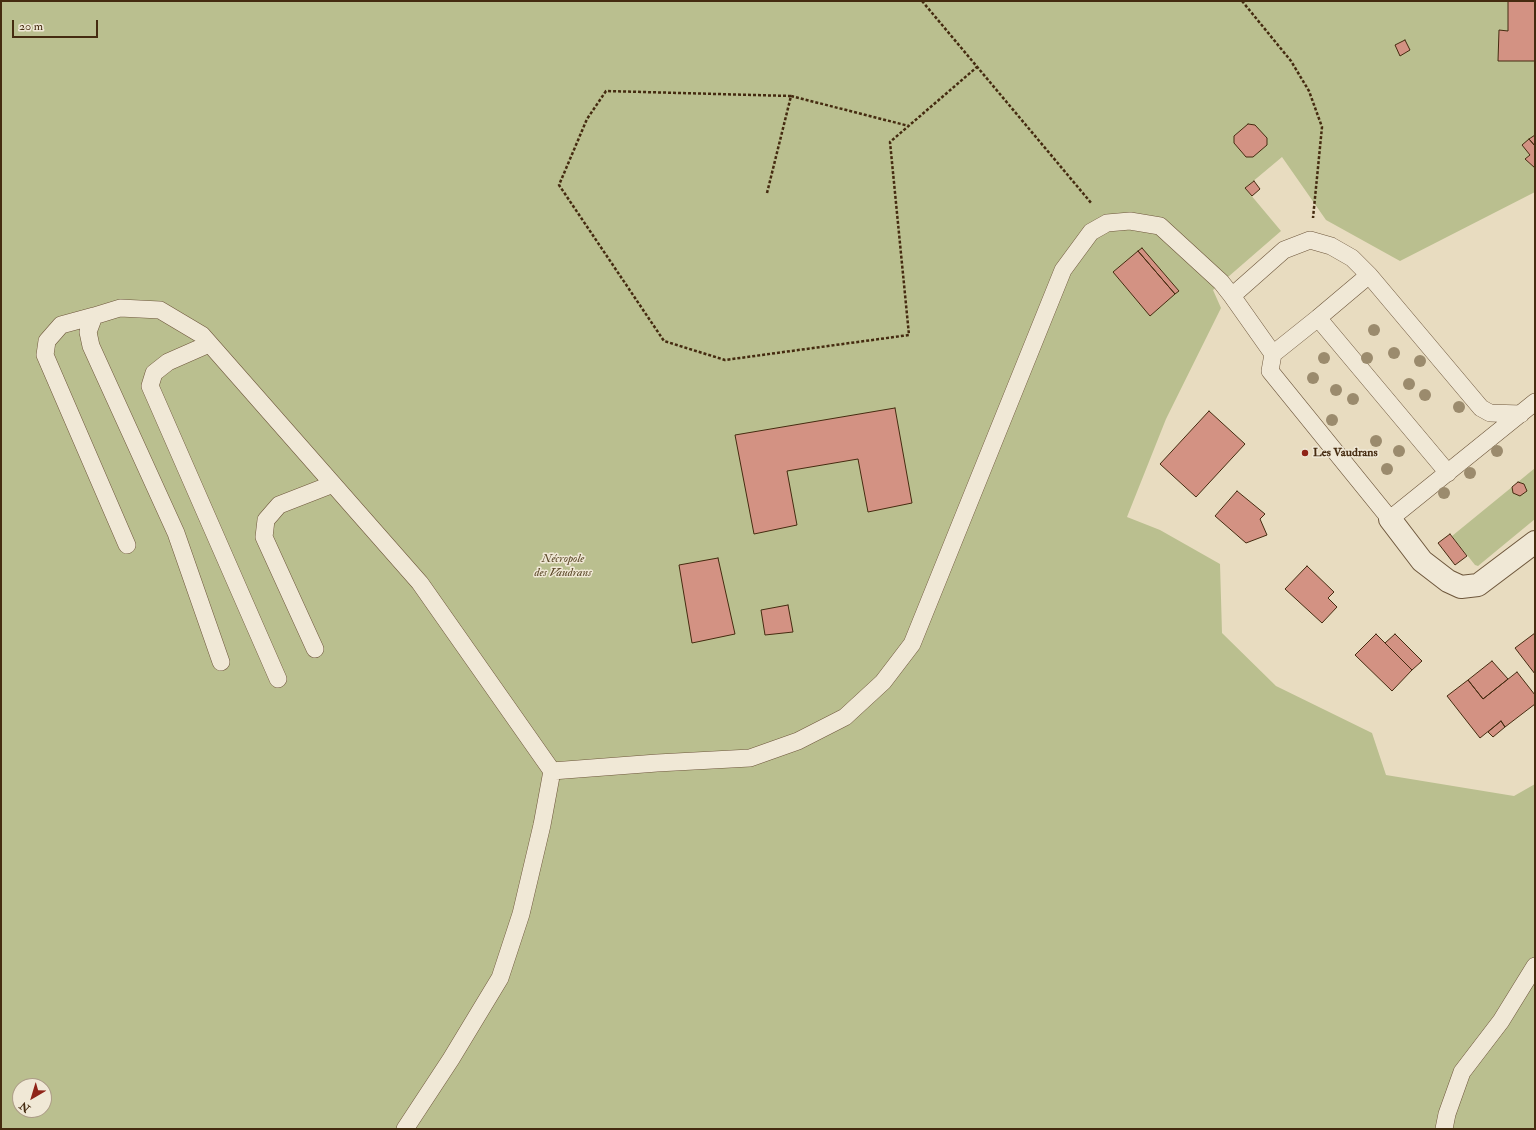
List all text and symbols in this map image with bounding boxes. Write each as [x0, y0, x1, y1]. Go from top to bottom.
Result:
scale bar [14, 12, 100, 38]
text: 20 m [19, 19, 43, 34]
place label: Les Vaudrans [1313, 446, 1378, 460]
marker: Les Vaudrans [1300, 448, 1310, 458]
park label: Nécropole des Vaudrans [535, 552, 591, 580]
north arrow [12, 1078, 52, 1118]
text: N [17, 1099, 33, 1115]

